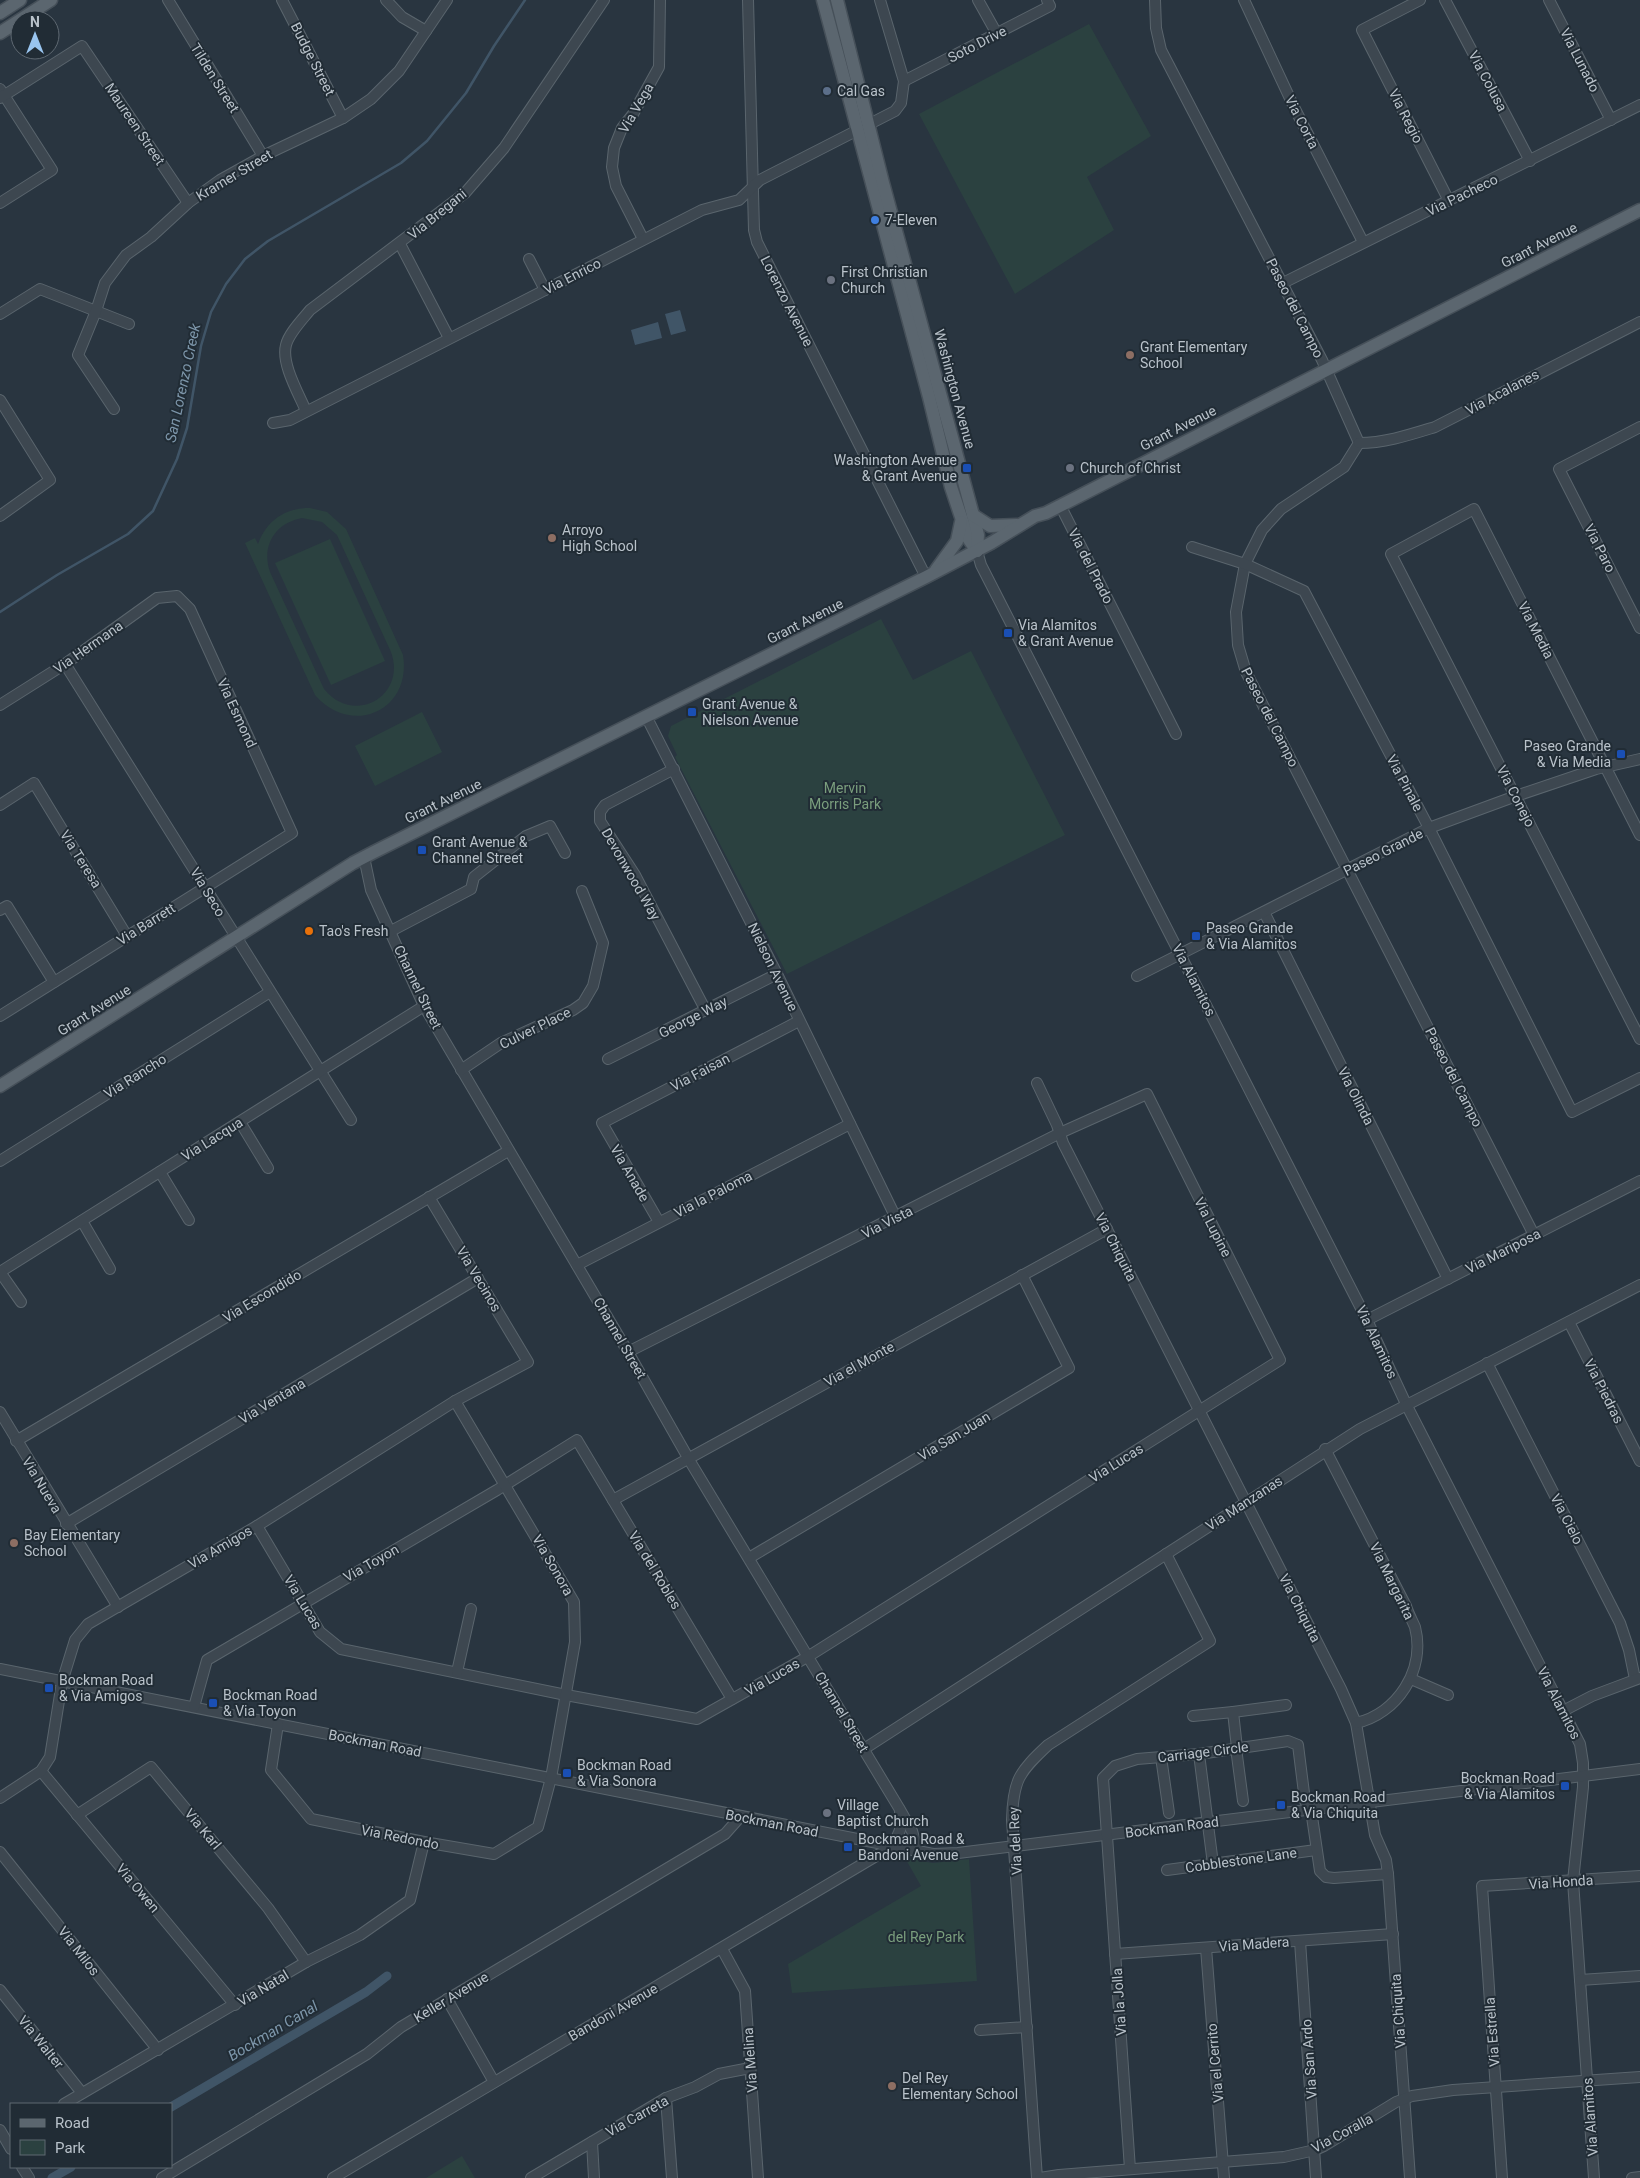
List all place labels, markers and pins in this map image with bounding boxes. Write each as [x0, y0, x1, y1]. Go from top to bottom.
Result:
place label: Cal Gas [837, 83, 885, 99]
marker: Cal Gas [821, 85, 833, 97]
place label: 7-Eleven [885, 212, 937, 228]
marker: 7-Eleven [869, 214, 881, 226]
place label: First Christian Church [841, 264, 928, 296]
marker: First Christian Church [825, 274, 837, 286]
place label: Grant Elementary School [1140, 339, 1248, 371]
marker: Grant Elementary School [1124, 349, 1136, 361]
place label: Washington Avenue & Grant Avenue [834, 452, 957, 484]
place label: Church of Christ [1080, 460, 1181, 476]
marker: Washington Avenue & Grant Avenue [961, 462, 973, 474]
marker: Church of Christ [1064, 462, 1076, 474]
place label: Arroyo High School [562, 522, 637, 554]
marker: Arroyo High School [546, 532, 558, 544]
place label: Via Alamitos & Grant Avenue [1018, 617, 1113, 649]
marker: Via Alamitos & Grant Avenue [1002, 627, 1014, 639]
place label: Grant Avenue & Nielson Avenue [702, 696, 798, 728]
marker: Grant Avenue & Nielson Avenue [686, 706, 698, 718]
place label: Paseo Grande & Via Media [1524, 738, 1611, 770]
marker: Paseo Grande & Via Media [1615, 748, 1627, 760]
place label: Grant Avenue & Channel Street [432, 834, 528, 866]
marker: Grant Avenue & Channel Street [416, 844, 428, 856]
place label: Paseo Grande & Via Alamitos [1206, 920, 1297, 952]
place label: Tao's Fresh [319, 923, 388, 939]
marker: Tao's Fresh [303, 925, 315, 937]
marker: Paseo Grande & Via Alamitos [1190, 930, 1202, 942]
place label: Bay Elementary School [24, 1527, 121, 1559]
marker: Bay Elementary School [8, 1537, 20, 1549]
place label: Bockman Road & Via Amigos [59, 1672, 153, 1704]
marker: Bockman Road & Via Amigos [43, 1682, 55, 1694]
place label: Bockman Road & Via Toyon [223, 1687, 317, 1719]
marker: Bockman Road & Via Toyon [207, 1697, 219, 1709]
place label: Bockman Road & Via Sonora [577, 1757, 671, 1789]
marker: Bockman Road & Via Sonora [561, 1767, 573, 1779]
place label: Bockman Road & Via Alamitos [1461, 1770, 1555, 1802]
marker: Bockman Road & Via Alamitos [1559, 1780, 1571, 1792]
place label: Bockman Road & Via Chiquita [1291, 1789, 1385, 1821]
place label: Village Baptist Church [837, 1797, 929, 1829]
marker: Bockman Road & Via Chiquita [1275, 1799, 1287, 1811]
marker: Village Baptist Church [821, 1807, 833, 1819]
place label: Bockman Road & Bandoni Avenue [858, 1831, 965, 1863]
marker: Bockman Road & Bandoni Avenue [842, 1841, 854, 1853]
place label: Del Rey Elementary School [902, 2070, 1018, 2102]
marker: Del Rey Elementary School [886, 2080, 898, 2092]

